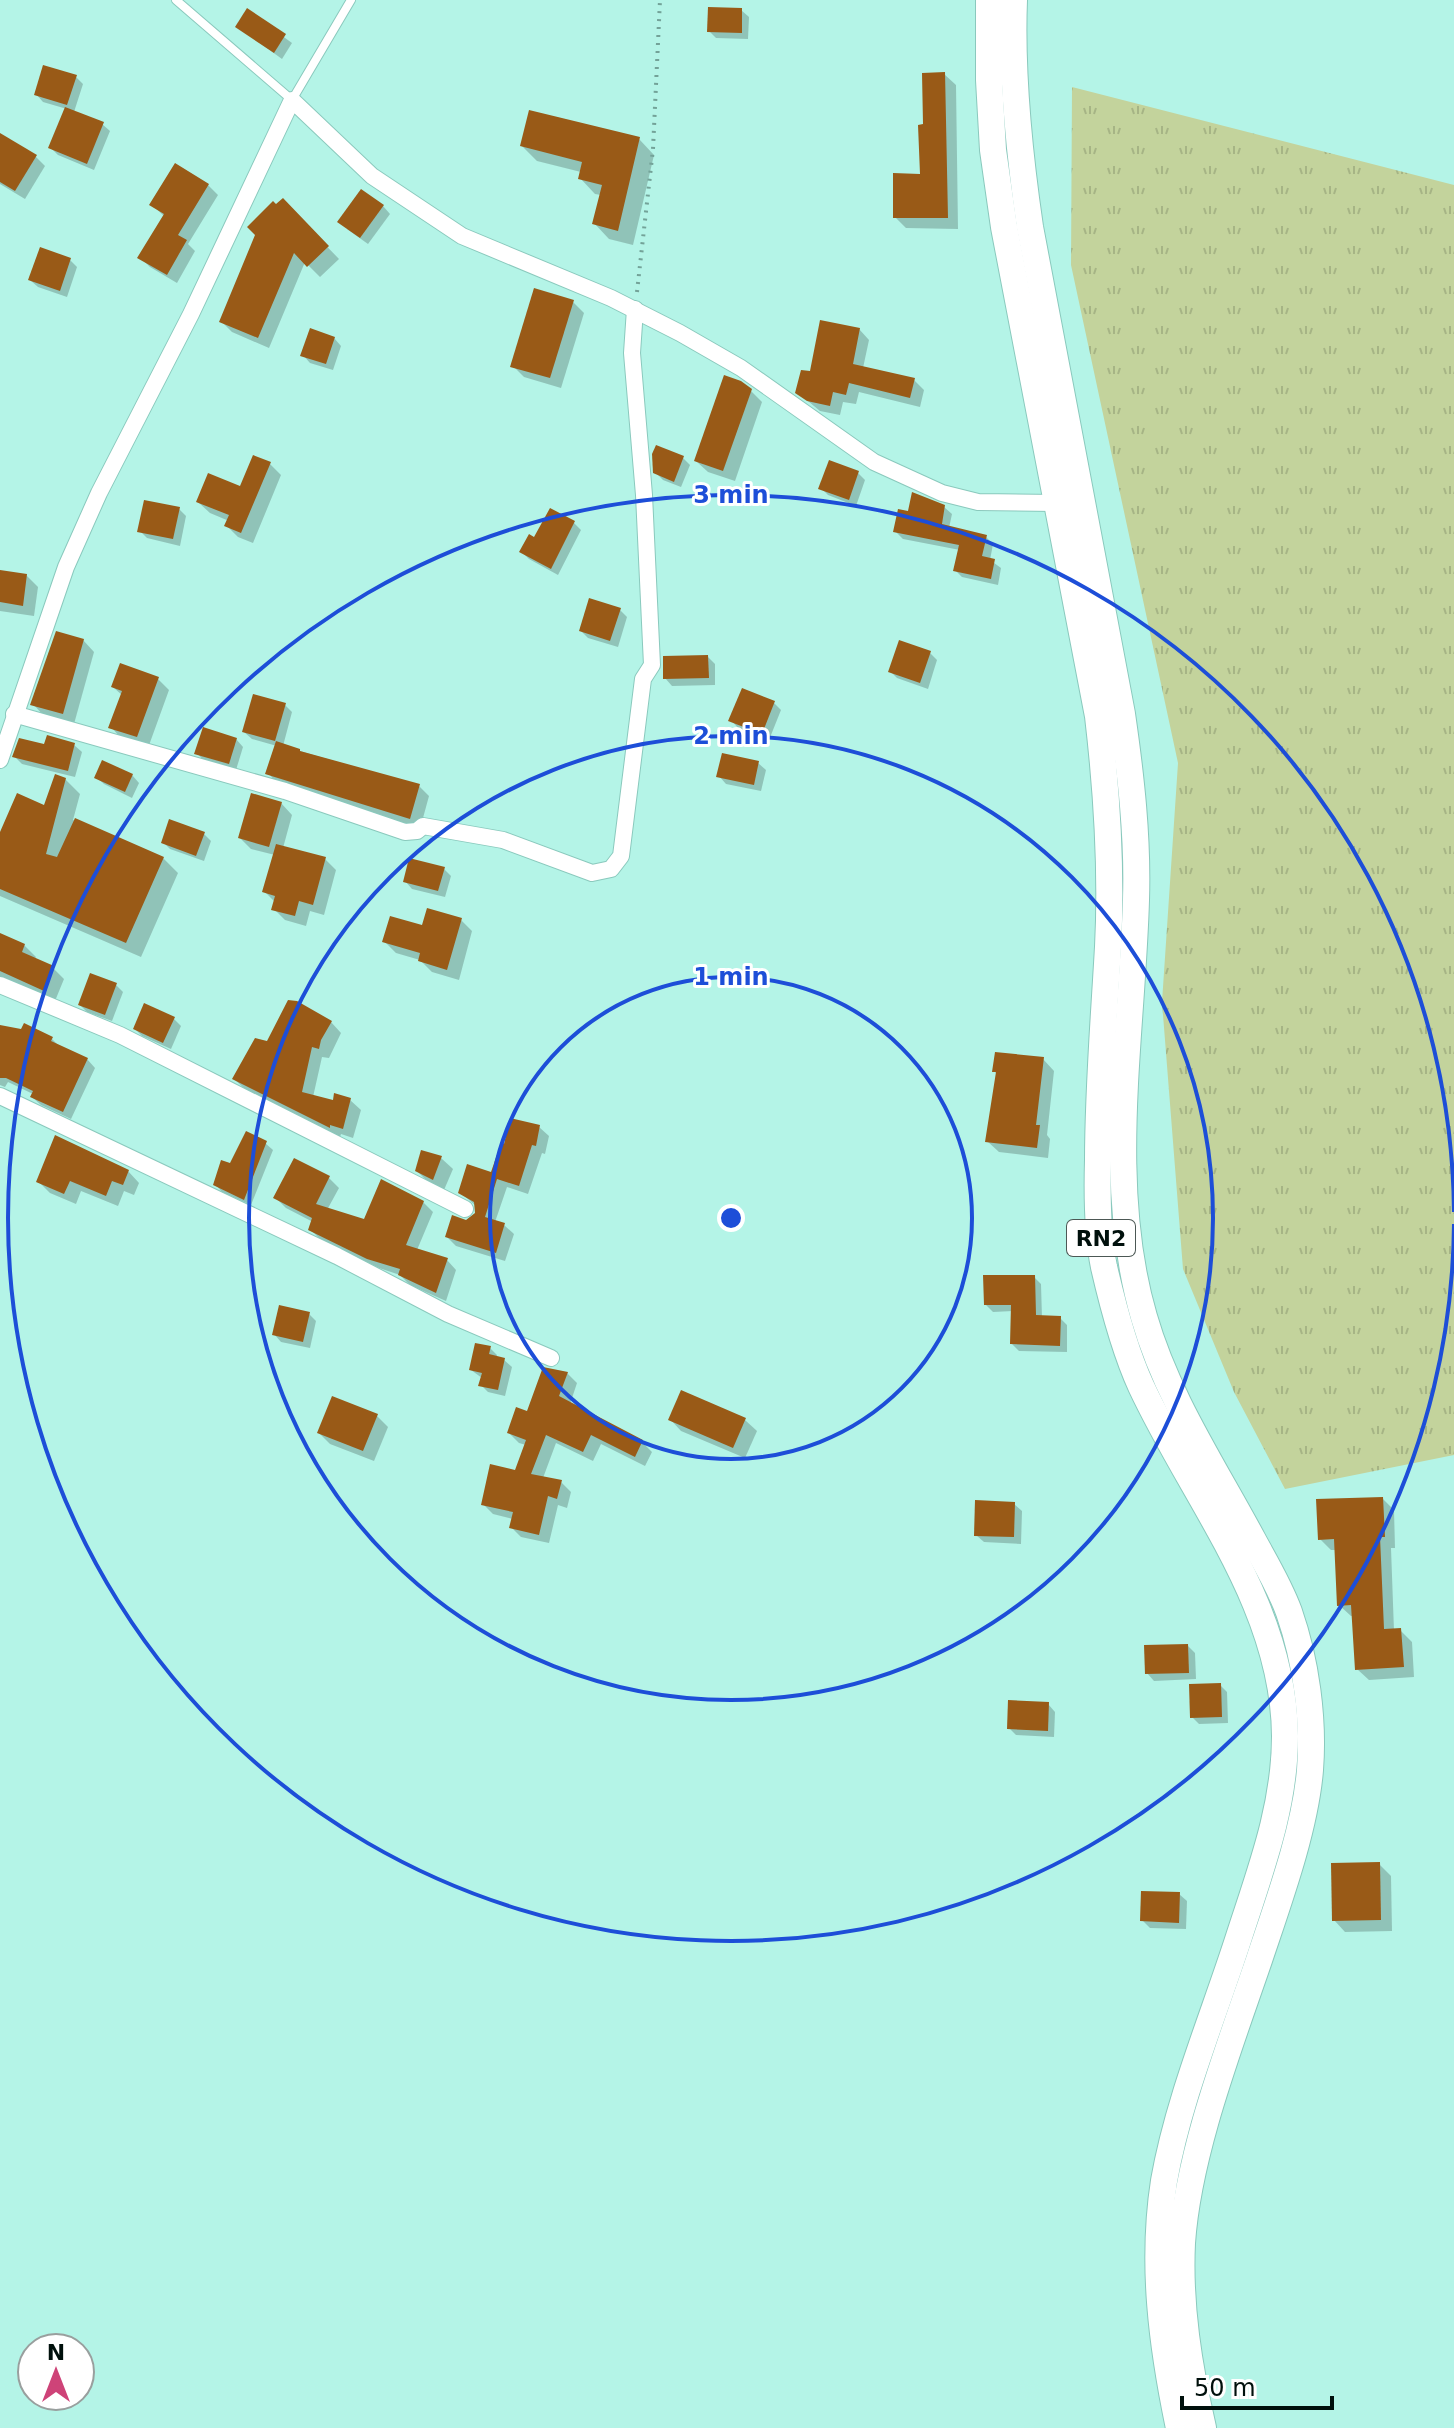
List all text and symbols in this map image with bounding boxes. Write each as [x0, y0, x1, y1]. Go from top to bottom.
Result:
text: 3 min [693, 481, 769, 509]
text: 2 min [693, 722, 769, 750]
text: 1 min [693, 963, 769, 991]
centre of rings [717, 1204, 745, 1232]
road number: RN2 [1067, 1220, 1135, 1256]
north arrow [16, 2332, 96, 2412]
text: N [47, 2340, 65, 2365]
scale bar [1182, 2360, 1332, 2410]
text: 50 m [1194, 2374, 1256, 2402]

